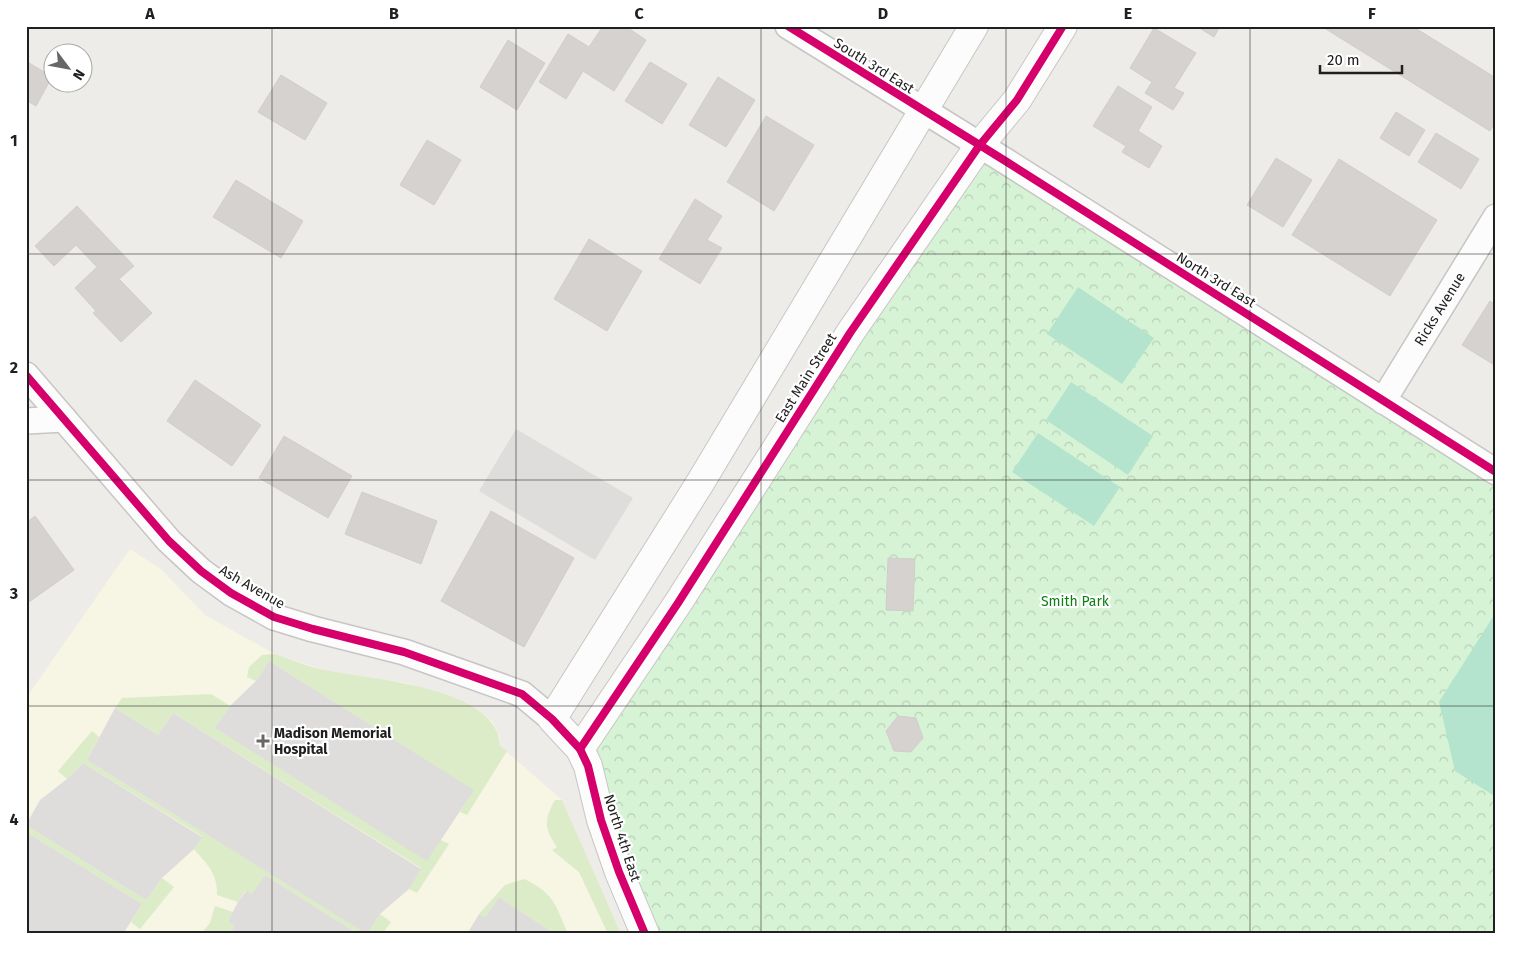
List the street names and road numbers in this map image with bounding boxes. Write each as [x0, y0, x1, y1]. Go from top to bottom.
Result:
street label: South 3rd East [831, 35, 918, 98]
street label: North 3rd East [1173, 249, 1260, 312]
street label: Ricks Avenue [1411, 269, 1468, 349]
street label: East Main Street [772, 329, 841, 426]
street label: Ash Avenue [216, 561, 288, 613]
street label: North 4th East [600, 792, 644, 885]

